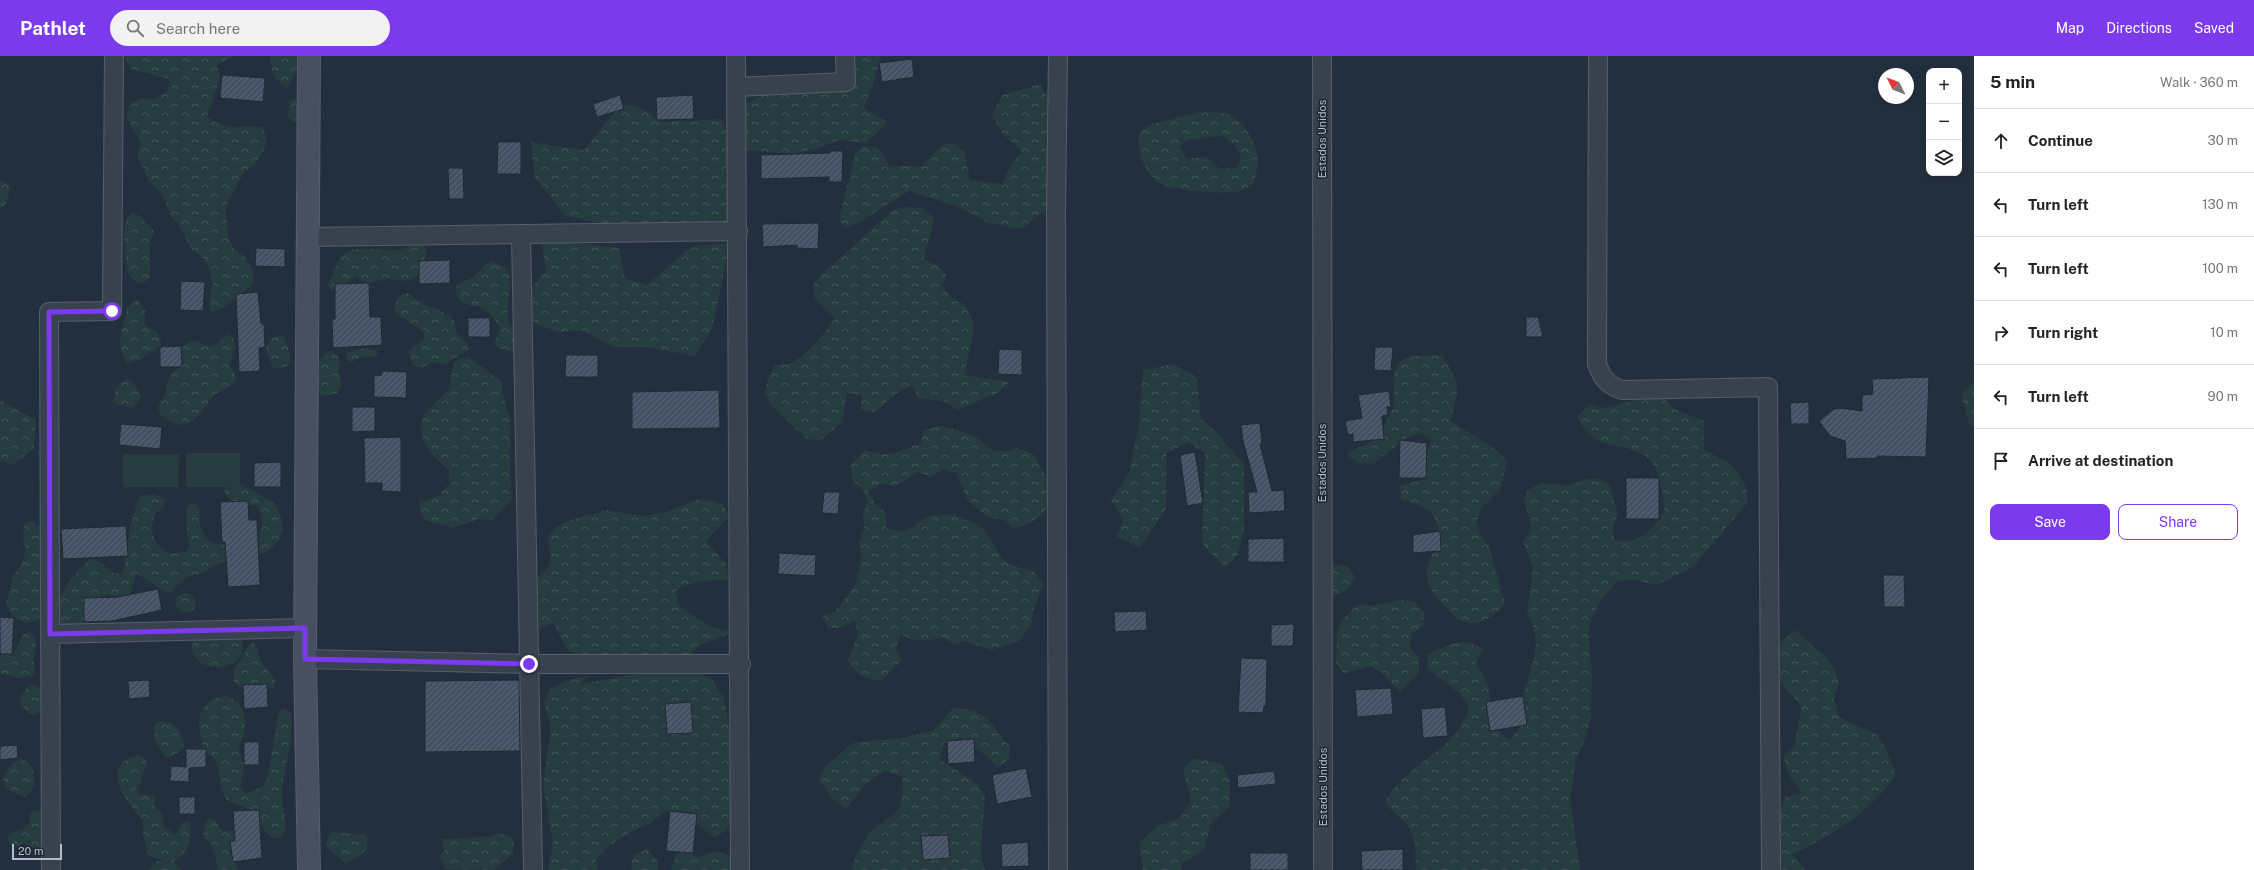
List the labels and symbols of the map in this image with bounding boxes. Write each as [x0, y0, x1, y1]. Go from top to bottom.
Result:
north arrow [1878, 68, 1914, 104]
street label: Estados Unidos [1316, 99, 1328, 178]
route start [103, 302, 121, 320]
street label: Estados Unidos [1316, 423, 1328, 502]
route end [520, 655, 538, 673]
street label: Estados Unidos [1317, 747, 1329, 826]
scale bar [12, 842, 62, 861]

